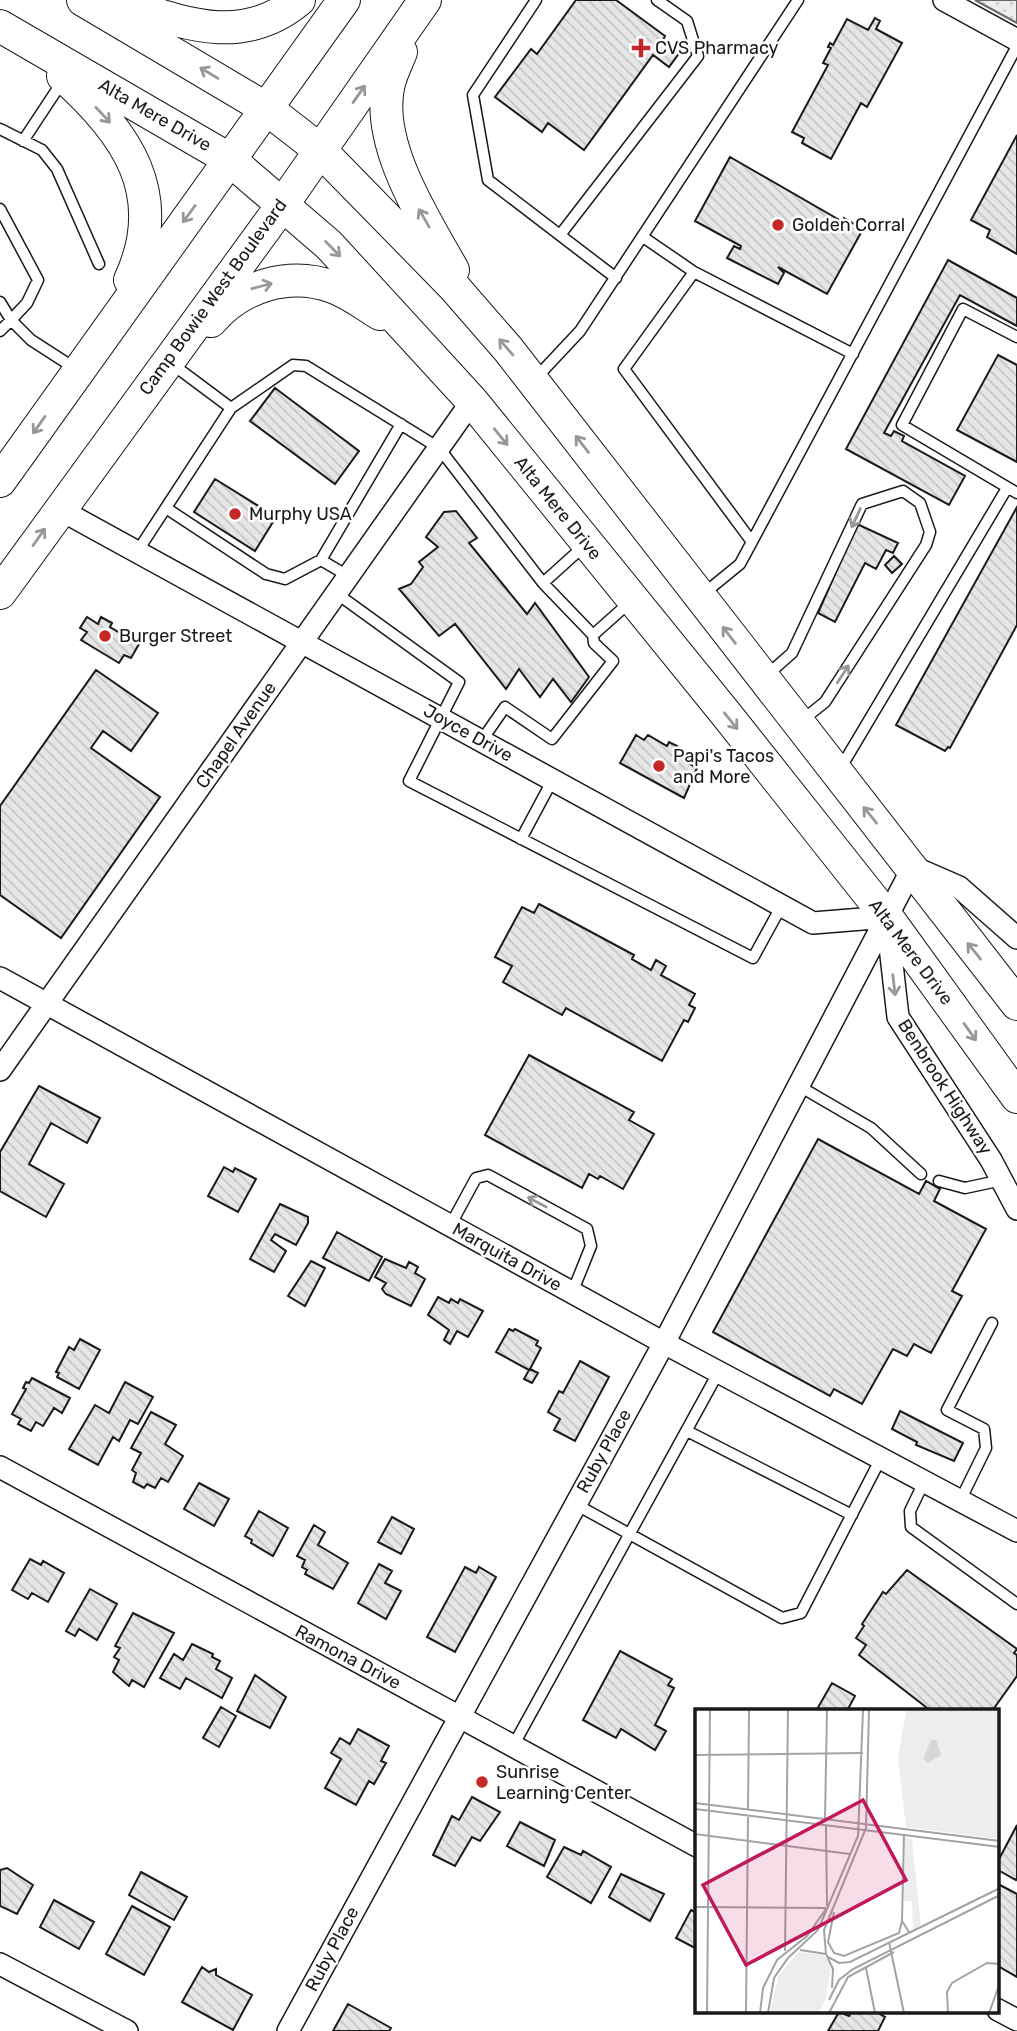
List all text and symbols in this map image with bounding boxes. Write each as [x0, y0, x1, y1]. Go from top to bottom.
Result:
place label: CVS Pharmacy [655, 37, 779, 59]
marker: CVS Pharmacy [633, 40, 649, 56]
one-way arrow [199, 65, 219, 79]
street label: Alta Mere Drive [95, 74, 215, 156]
one-way arrow [352, 85, 366, 104]
one-way arrow [95, 106, 112, 123]
street label: Camp Bowie West Boulevard [134, 195, 292, 399]
one-way arrow [182, 204, 197, 223]
one-way arrow [416, 209, 430, 229]
place label: Golden Corral [792, 214, 905, 236]
marker: Golden Corral [770, 217, 786, 233]
one-way arrow [325, 241, 342, 258]
one-way arrow [251, 279, 273, 292]
one-way arrow [498, 338, 514, 356]
one-way arrow [32, 415, 46, 435]
one-way arrow [494, 427, 509, 445]
one-way arrow [575, 436, 590, 454]
street label: Alta Mere Drive [510, 452, 606, 564]
place label: Murphy USA [249, 503, 352, 525]
marker: Murphy USA [227, 506, 243, 522]
one-way arrow [849, 507, 862, 528]
one-way arrow [32, 528, 46, 547]
place label: Burger Street [119, 625, 232, 647]
one-way arrow [722, 627, 737, 645]
marker: Burger Street [97, 628, 113, 644]
one-way arrow [835, 665, 850, 684]
street label: Chapel Avenue [191, 677, 281, 793]
street label: Joyce Drive [419, 699, 517, 767]
one-way arrow [724, 712, 739, 730]
place label: Papi's Tacos and More [673, 745, 774, 788]
marker: Papi's Tacos and More [651, 758, 667, 774]
one-way arrow [862, 806, 877, 824]
street label: Alta Mere Drive [864, 895, 958, 1009]
one-way arrow [967, 942, 982, 960]
one-way arrow [888, 973, 901, 996]
street label: Benbrook Highway [893, 1015, 997, 1159]
one-way arrow [963, 1022, 977, 1041]
one-way arrow [528, 1195, 548, 1209]
street label: Marquita Drive [449, 1218, 565, 1296]
street label: Ruby Place [572, 1405, 636, 1497]
street label: Ramona Drive [291, 1620, 405, 1694]
inset map [695, 1709, 1000, 2014]
place label: Sunrise Learning Center [496, 1761, 631, 1804]
marker: Sunrise Learning Center [474, 1774, 490, 1790]
street label: Ruby Place [301, 1903, 363, 1995]

